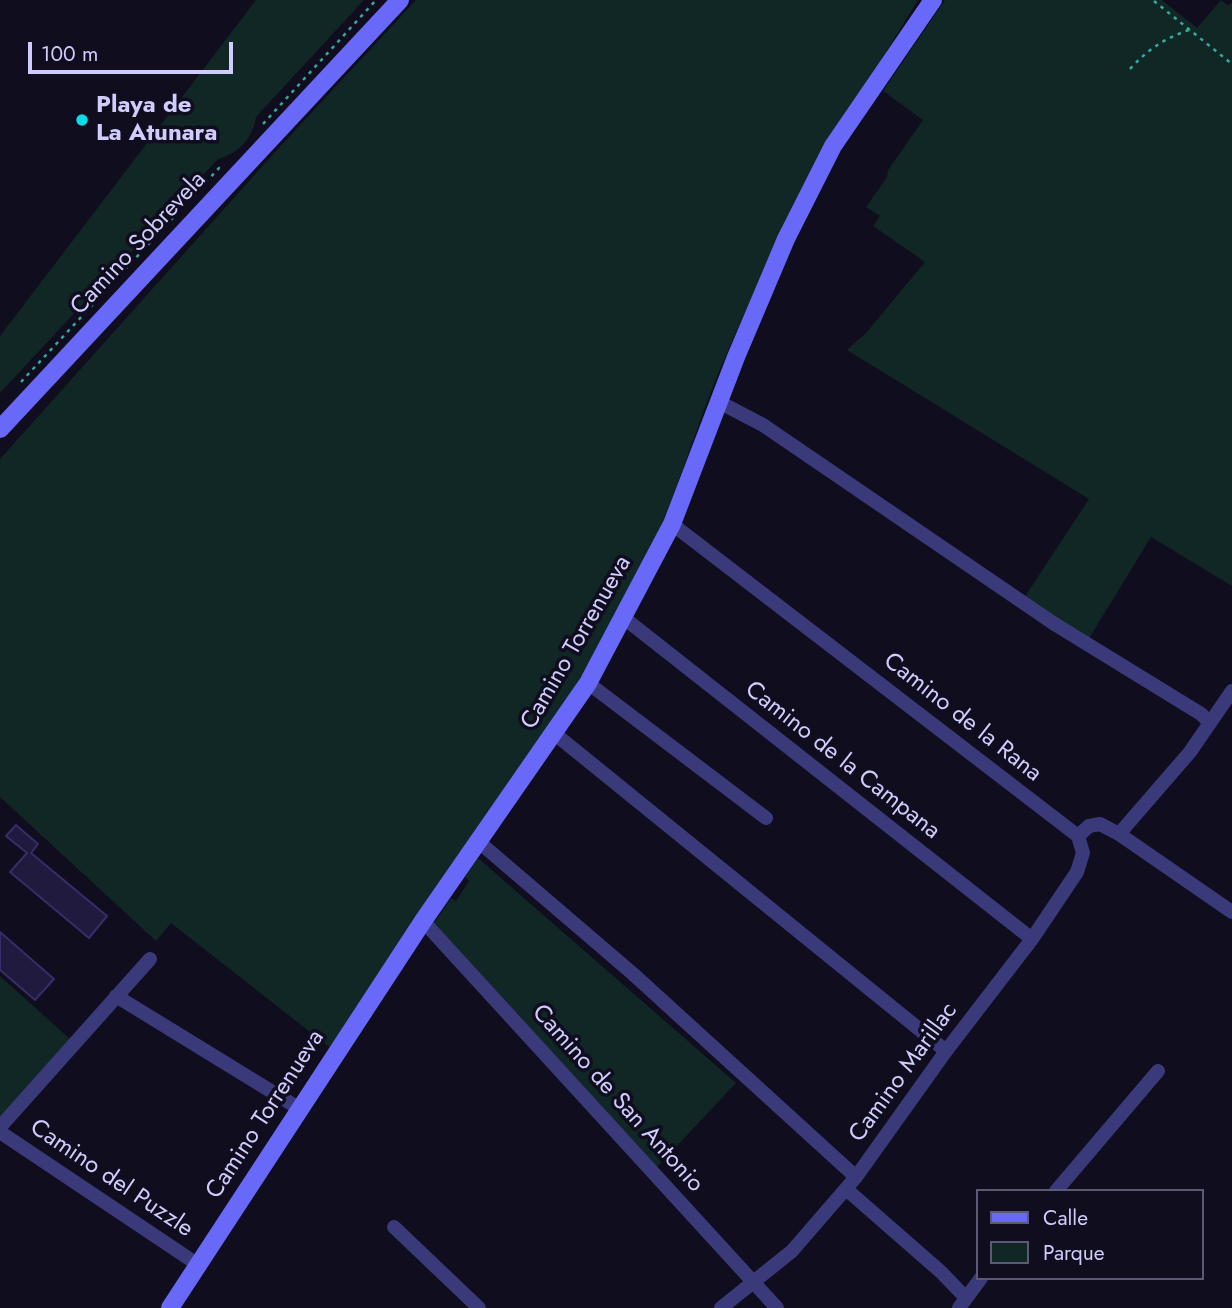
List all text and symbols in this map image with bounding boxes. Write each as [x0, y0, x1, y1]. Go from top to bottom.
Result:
scale bar [32, 28, 236, 72]
text: 100 m [41, 39, 98, 69]
place label: Playa de La Atunara [96, 92, 217, 148]
marker: Playa de La Atunara [74, 112, 90, 128]
street label: Camino Sobrevela [65, 166, 213, 322]
street label: Camino Torrenueva [516, 551, 638, 735]
street label: Camino de la Rana [877, 647, 1047, 789]
street label: Camino de la Campana [739, 676, 945, 846]
street label: Camino Marillac [844, 998, 964, 1148]
street label: Camino de San Antonio [525, 999, 709, 1199]
street label: Camino Torrenueva [201, 1025, 331, 1205]
street label: Camino del Puzzle [24, 1114, 198, 1244]
legend [976, 1189, 1204, 1280]
text: Calle [1043, 1203, 1088, 1233]
text: Parque [1043, 1238, 1105, 1268]

